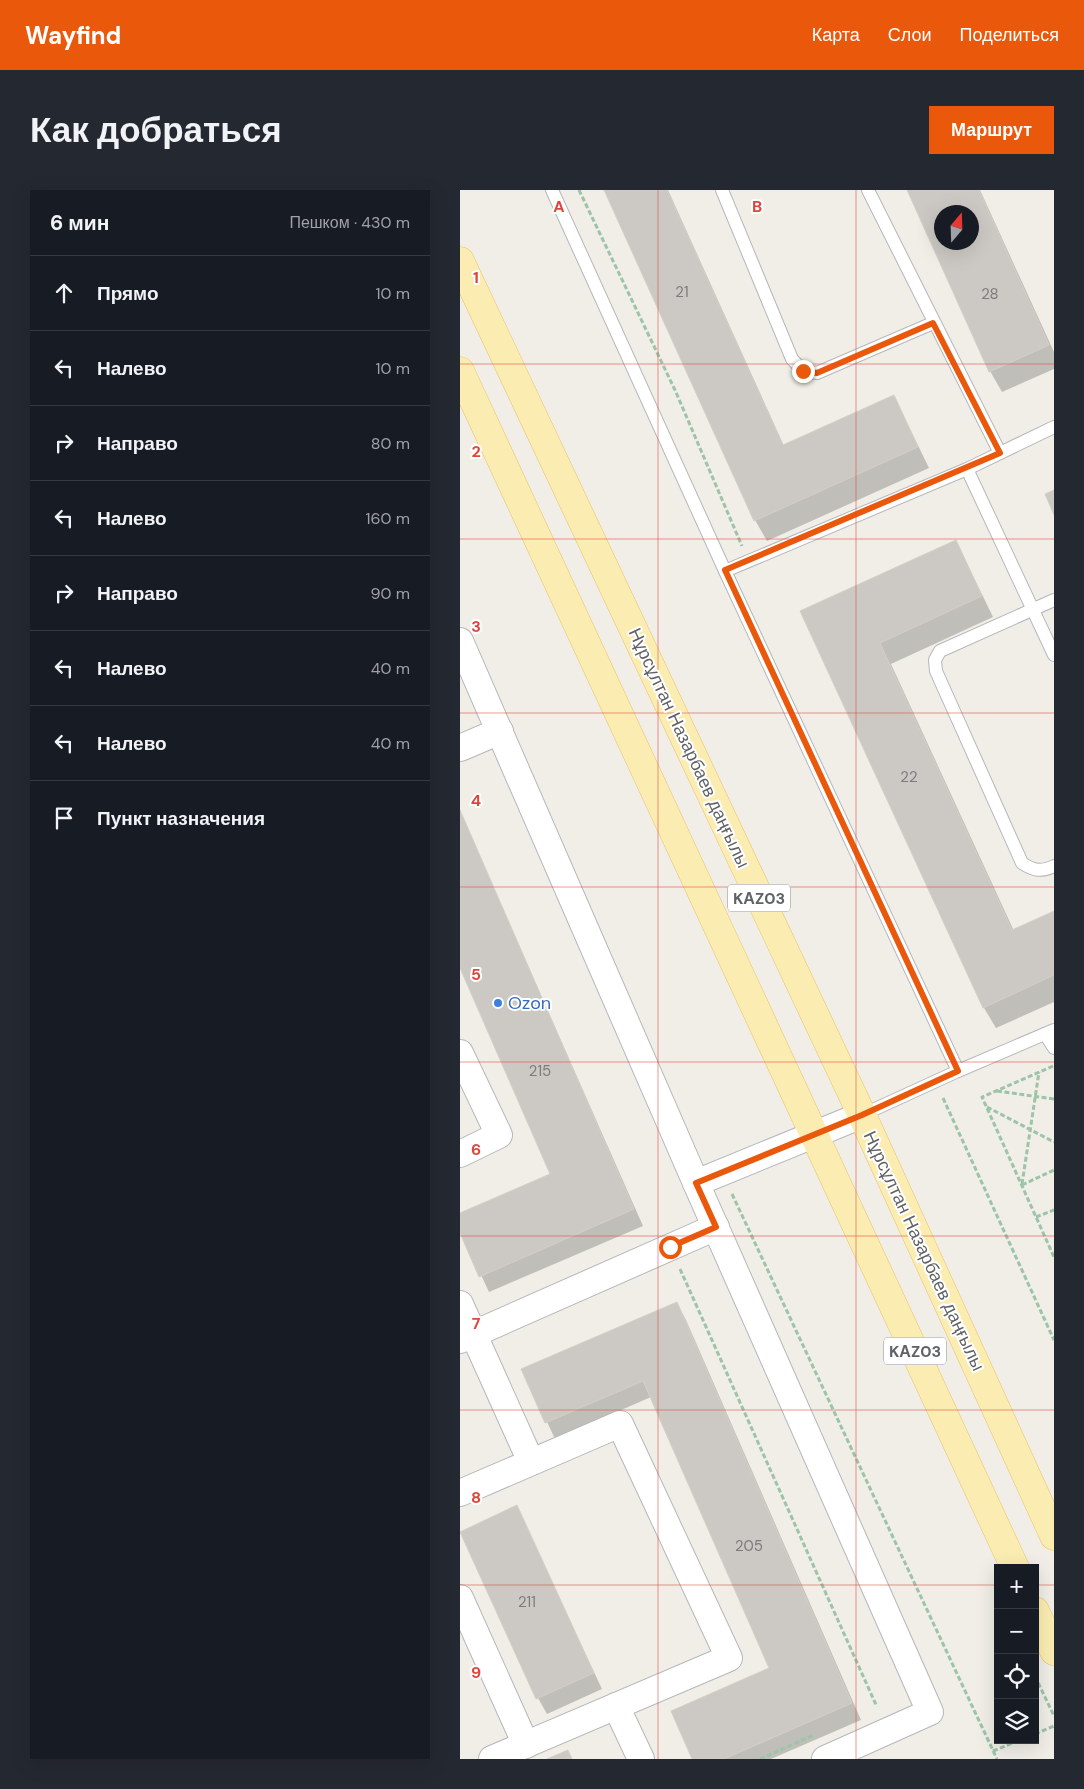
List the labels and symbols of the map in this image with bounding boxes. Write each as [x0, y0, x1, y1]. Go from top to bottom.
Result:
text: A [553, 196, 565, 217]
text: B [752, 196, 762, 217]
north arrow [934, 205, 979, 250]
text: 1 [473, 267, 479, 288]
house number: 21 [675, 282, 689, 302]
house number: 28 [981, 284, 999, 304]
route end [792, 360, 815, 383]
text: 2 [471, 441, 481, 462]
text: 3 [471, 616, 481, 637]
street label: Нұрсұлтан Назарбаев даңғылы [623, 624, 755, 872]
house number: 22 [900, 767, 918, 787]
text: 4 [471, 790, 481, 811]
road number: KАZ03 [728, 884, 790, 911]
text: 5 [471, 964, 481, 985]
place label: Ozon [508, 991, 551, 1015]
marker: Ozon [492, 997, 504, 1009]
house number: 215 [529, 1061, 551, 1081]
street label: Нұрсұлтан Назарбаев даңғылы [858, 1127, 990, 1375]
text: 6 [471, 1139, 481, 1160]
route start [659, 1236, 682, 1259]
text: 7 [472, 1313, 481, 1334]
road number: KАZ03 [884, 1338, 946, 1364]
text: 8 [471, 1487, 481, 1508]
house number: 205 [735, 1536, 763, 1556]
house number: 211 [518, 1592, 536, 1612]
text: 9 [471, 1662, 481, 1683]

